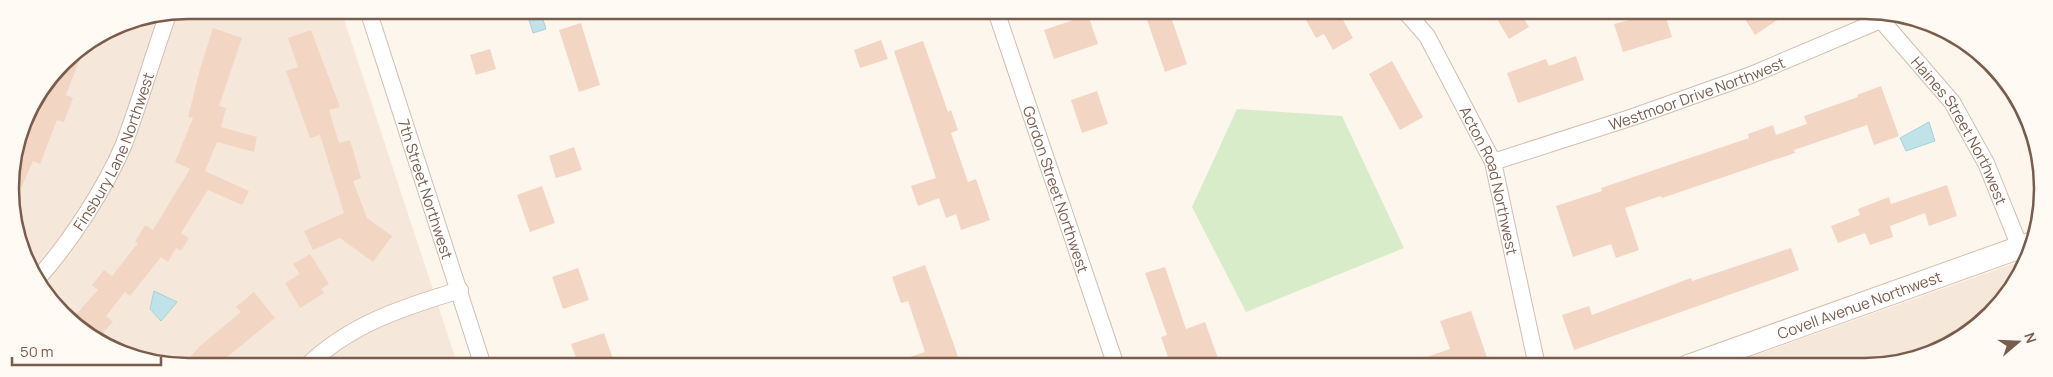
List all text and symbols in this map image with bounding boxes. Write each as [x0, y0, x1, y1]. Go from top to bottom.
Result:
street label: Westmoor Drive Northwest [1606, 51, 1788, 135]
street label: Haines Street Northwest [1907, 52, 2012, 208]
street label: Finsbury Lane Northwest [68, 70, 158, 234]
street label: Acton Road Northwest [1455, 102, 1523, 257]
street label: Gordon Street Northwest [1018, 103, 1094, 275]
street label: 7th Street Northwest [393, 116, 458, 262]
street label: Covell Avenue Northwest [1774, 266, 1944, 344]
north arrow [1993, 317, 2043, 367]
text: N [2020, 330, 2041, 345]
scale bar [12, 334, 161, 366]
text: 50 m [20, 341, 54, 362]

